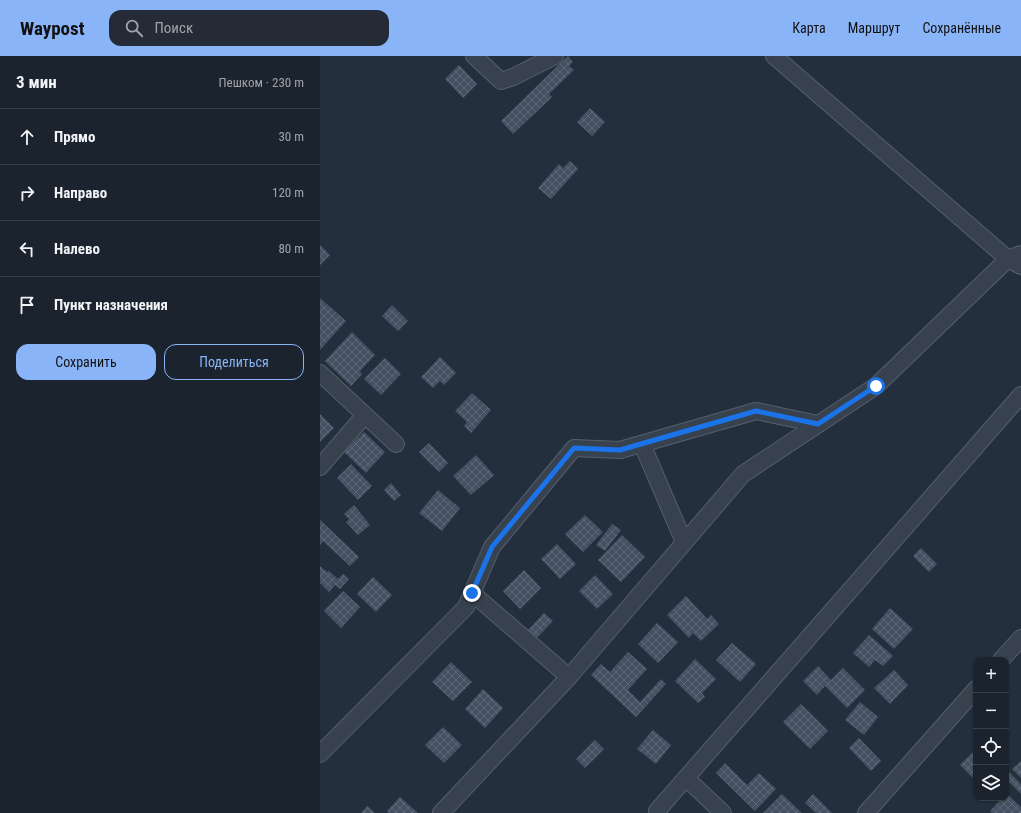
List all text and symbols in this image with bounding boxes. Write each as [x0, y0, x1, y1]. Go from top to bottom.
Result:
search box [109, 10, 389, 46]
text: Waypost [20, 17, 85, 40]
icon: search [123, 17, 145, 39]
text: Поиск [155, 19, 193, 37]
text: Карта [792, 20, 826, 36]
text: Маршрут [848, 20, 900, 36]
text: Сохранённые [922, 20, 1001, 36]
text: 3 мин [16, 72, 57, 92]
text: Пешком · 230 m [218, 75, 304, 90]
icon: ahead [16, 126, 38, 148]
text: Прямо [54, 128, 95, 146]
text: 30 m [278, 129, 304, 144]
icon: right [16, 182, 38, 204]
text: Направо [54, 184, 107, 202]
text: 120 m [272, 185, 304, 200]
icon: left [16, 238, 38, 260]
text: Налево [54, 240, 100, 258]
text: 80 m [278, 241, 304, 256]
icon: arrive [16, 294, 38, 316]
text: Пункт назначения [54, 296, 168, 314]
button: Сохранить [16, 344, 156, 380]
button: Поделиться [164, 344, 304, 380]
route start [867, 377, 885, 395]
route end [463, 584, 481, 602]
map controls [973, 657, 1009, 801]
button: + [973, 657, 1009, 693]
button: − [973, 693, 1009, 729]
button: locate [973, 729, 1009, 765]
button: layers [973, 765, 1009, 801]

